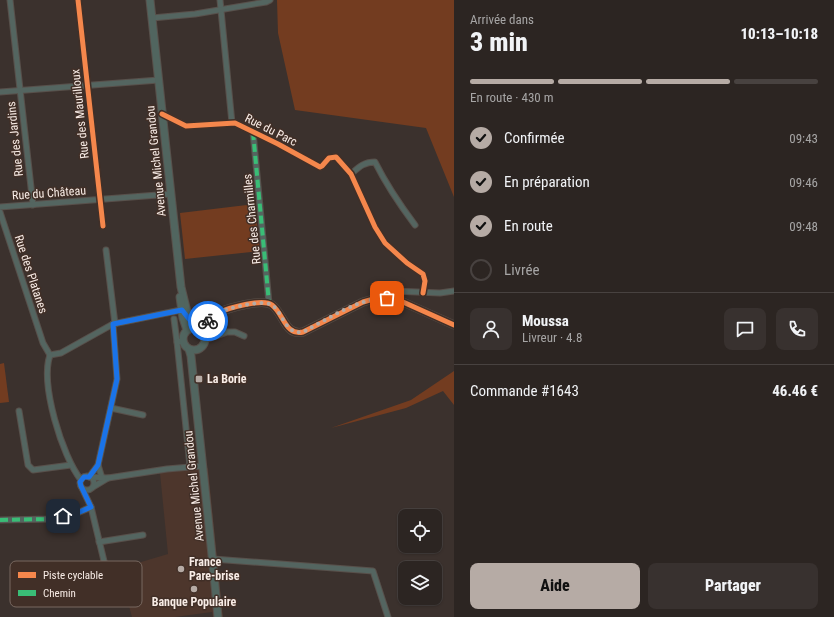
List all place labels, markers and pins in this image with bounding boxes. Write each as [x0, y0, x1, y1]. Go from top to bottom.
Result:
pin [370, 281, 404, 315]
place label: La Borie [207, 372, 247, 386]
marker: La Borie [194, 374, 204, 384]
pin [46, 499, 80, 533]
place label: France Pare-brise [189, 555, 240, 583]
marker: France Pare-brise [176, 564, 186, 574]
marker: Banque Populaire [189, 584, 199, 594]
place label: Banque Populaire [152, 595, 237, 609]

